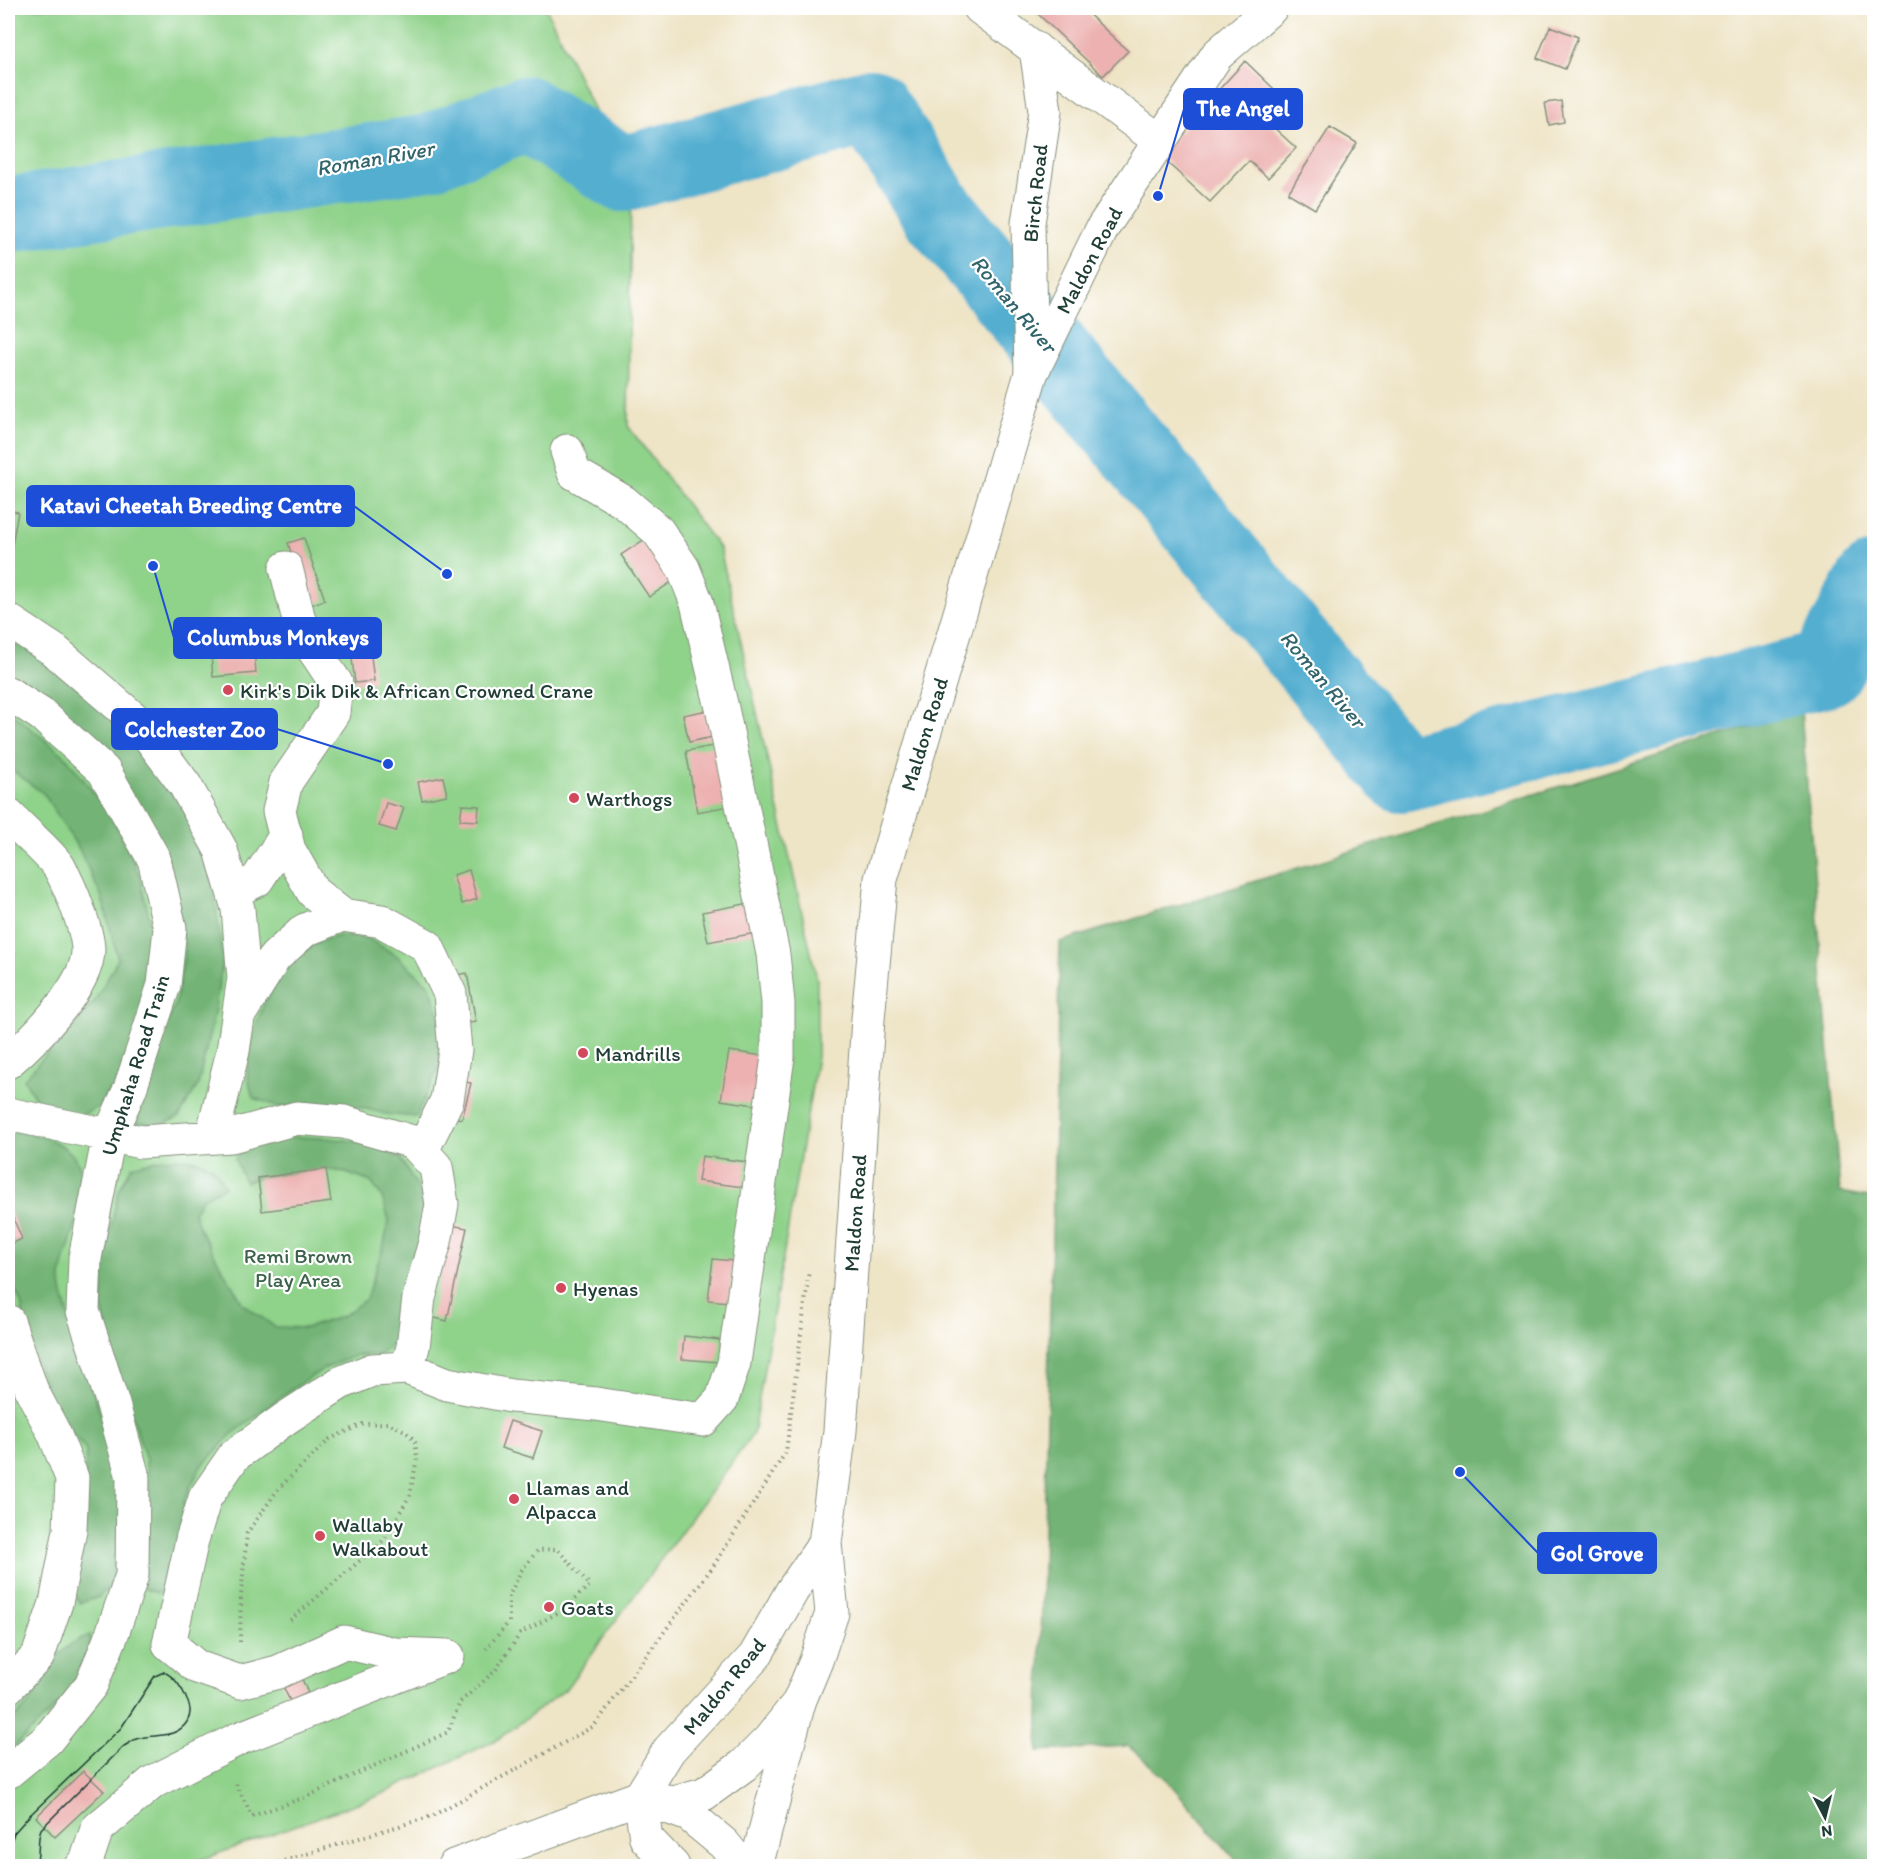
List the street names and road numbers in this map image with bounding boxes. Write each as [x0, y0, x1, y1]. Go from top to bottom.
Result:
street label: Birch Road [1017, 142, 1053, 243]
street label: Maldon Road [1050, 202, 1128, 318]
street label: Maldon Road [895, 674, 953, 794]
street label: Umphaha Road Train [96, 971, 175, 1159]
street label: Maldon Road [838, 1153, 872, 1273]
street label: Maldon Road [677, 1632, 771, 1740]

